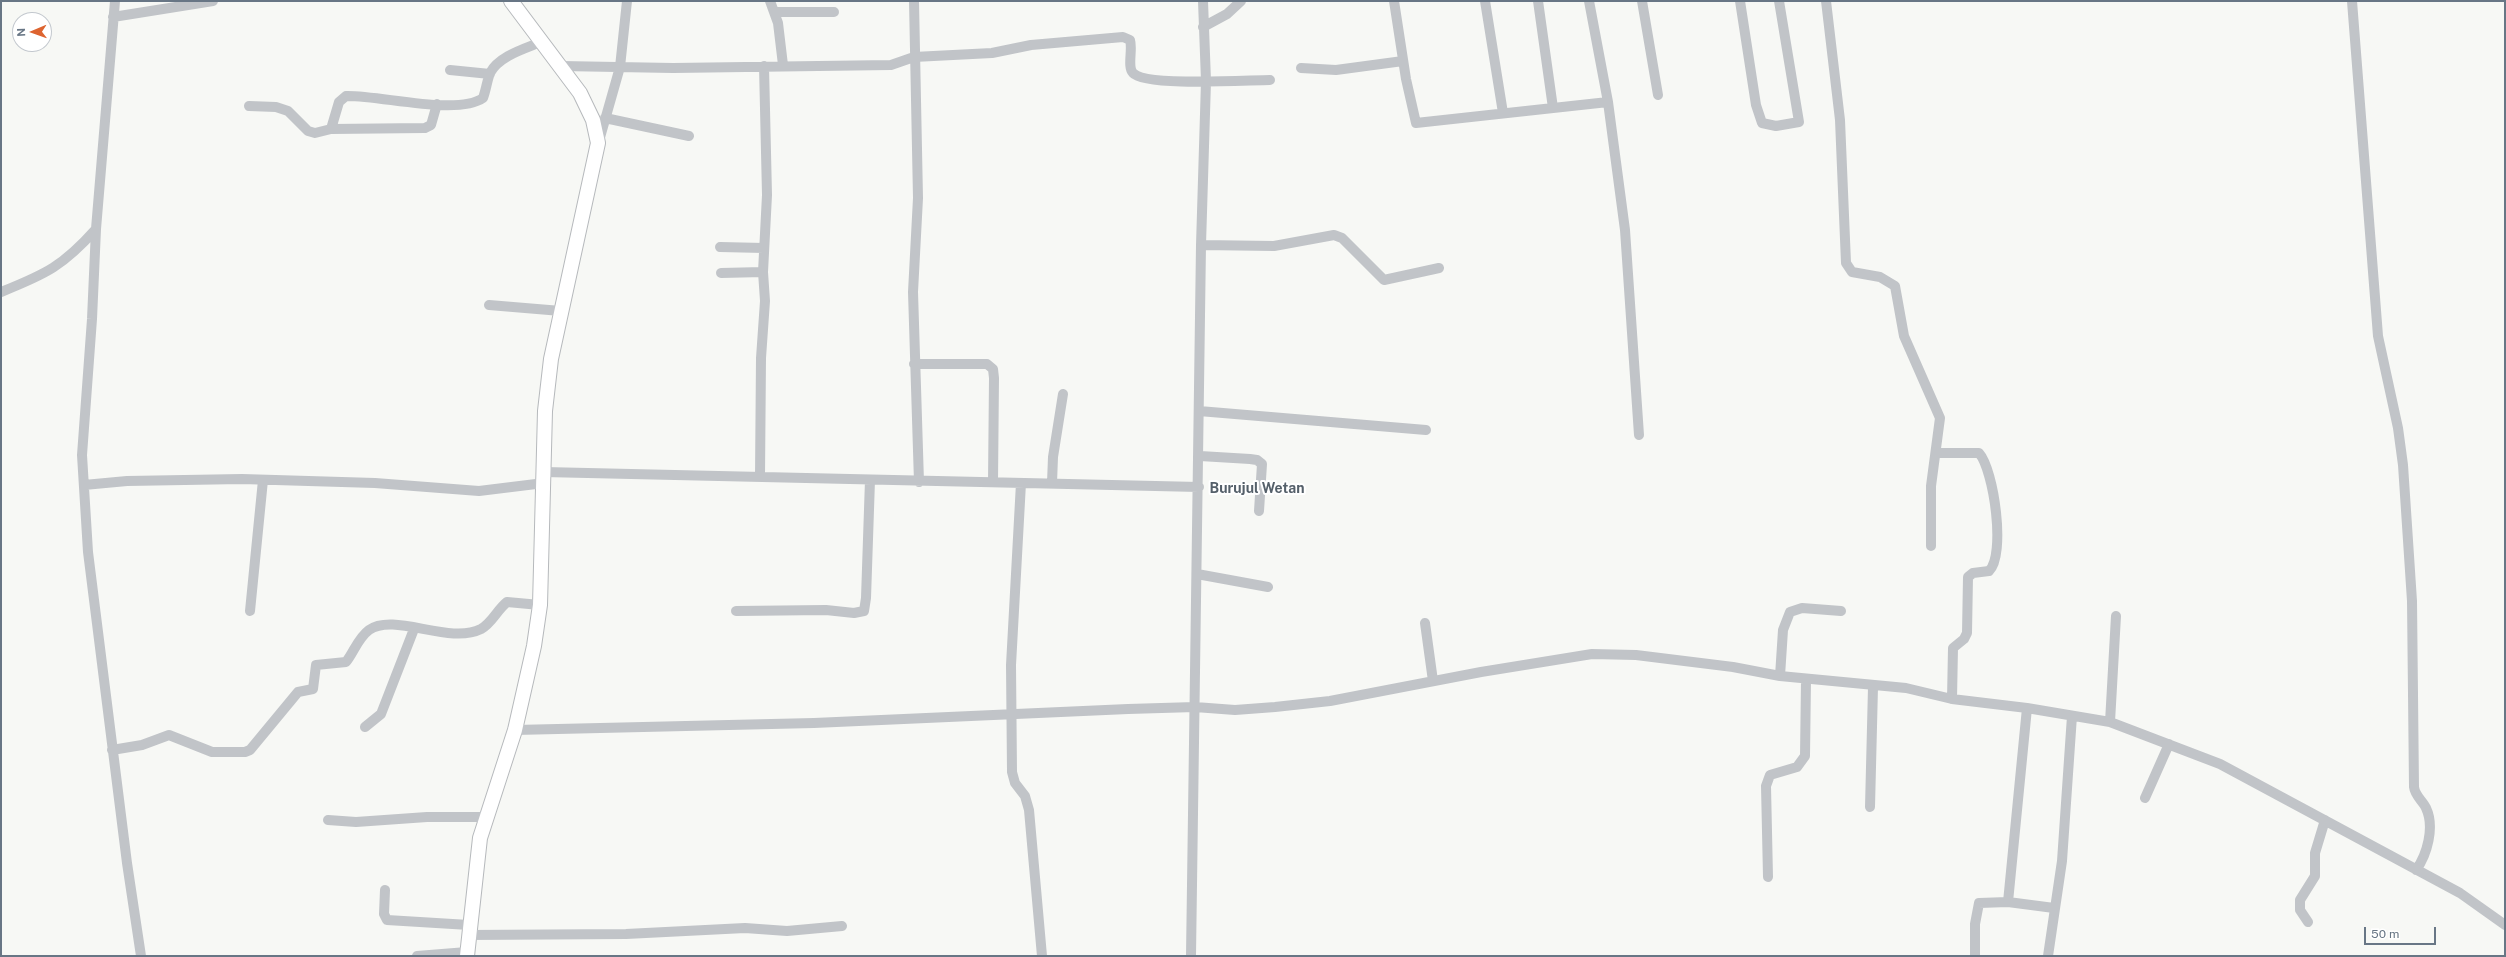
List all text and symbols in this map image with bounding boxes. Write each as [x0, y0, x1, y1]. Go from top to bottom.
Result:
north arrow [12, 12, 52, 52]
text: N [15, 28, 27, 37]
district label: Burujul Wetan [1210, 481, 1304, 497]
scale bar [2366, 919, 2438, 945]
text: 50 m [2371, 927, 2399, 941]

